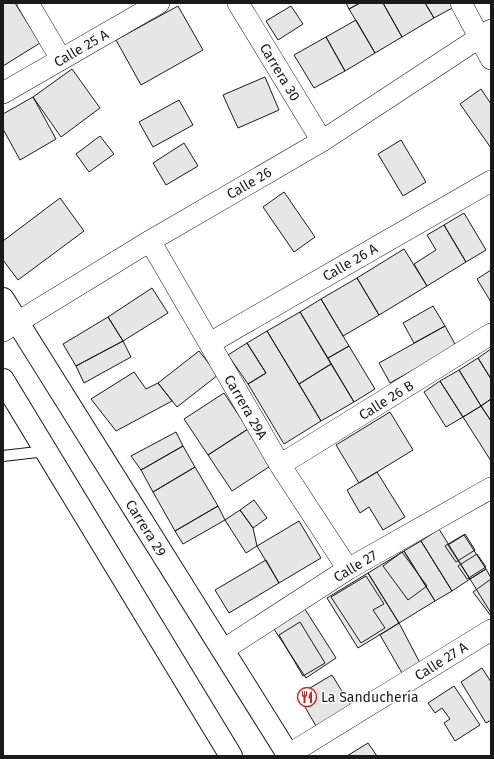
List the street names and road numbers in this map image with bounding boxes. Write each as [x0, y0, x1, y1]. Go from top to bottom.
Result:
street label: Calle 25 A [51, 26, 112, 71]
street label: Carrera 30 [256, 40, 304, 104]
street label: Calle 26 [224, 164, 275, 203]
street label: Calle 26 A [320, 240, 381, 285]
street label: Carrera 29A [220, 372, 271, 443]
street label: Calle 26 B [356, 377, 417, 424]
street label: Carrera 29 [121, 497, 170, 560]
street label: Calle 27 [330, 547, 380, 586]
street label: Calle 27 A [412, 638, 471, 684]

